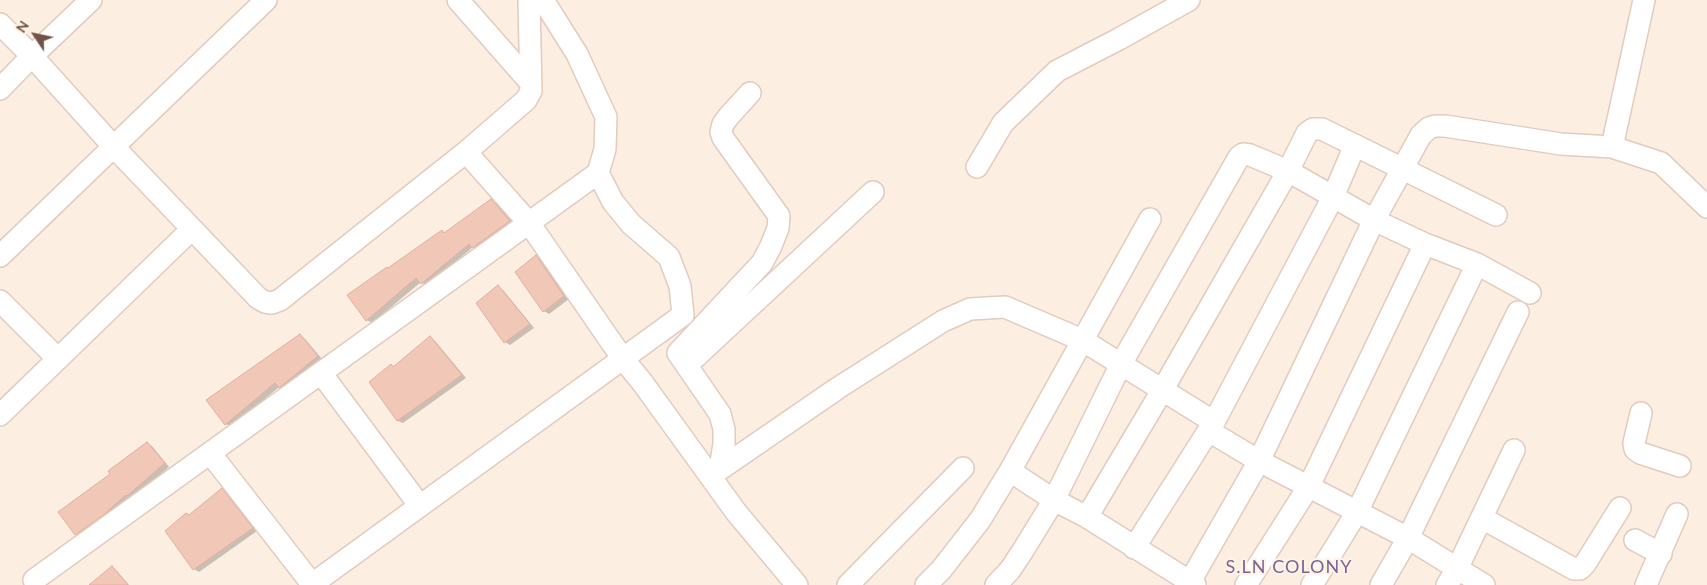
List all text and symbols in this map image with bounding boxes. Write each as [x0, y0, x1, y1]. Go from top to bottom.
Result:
north arrow [10, 10, 60, 60]
text: N [12, 17, 32, 36]
district label: S.LN COLONY [1224, 556, 1354, 578]

